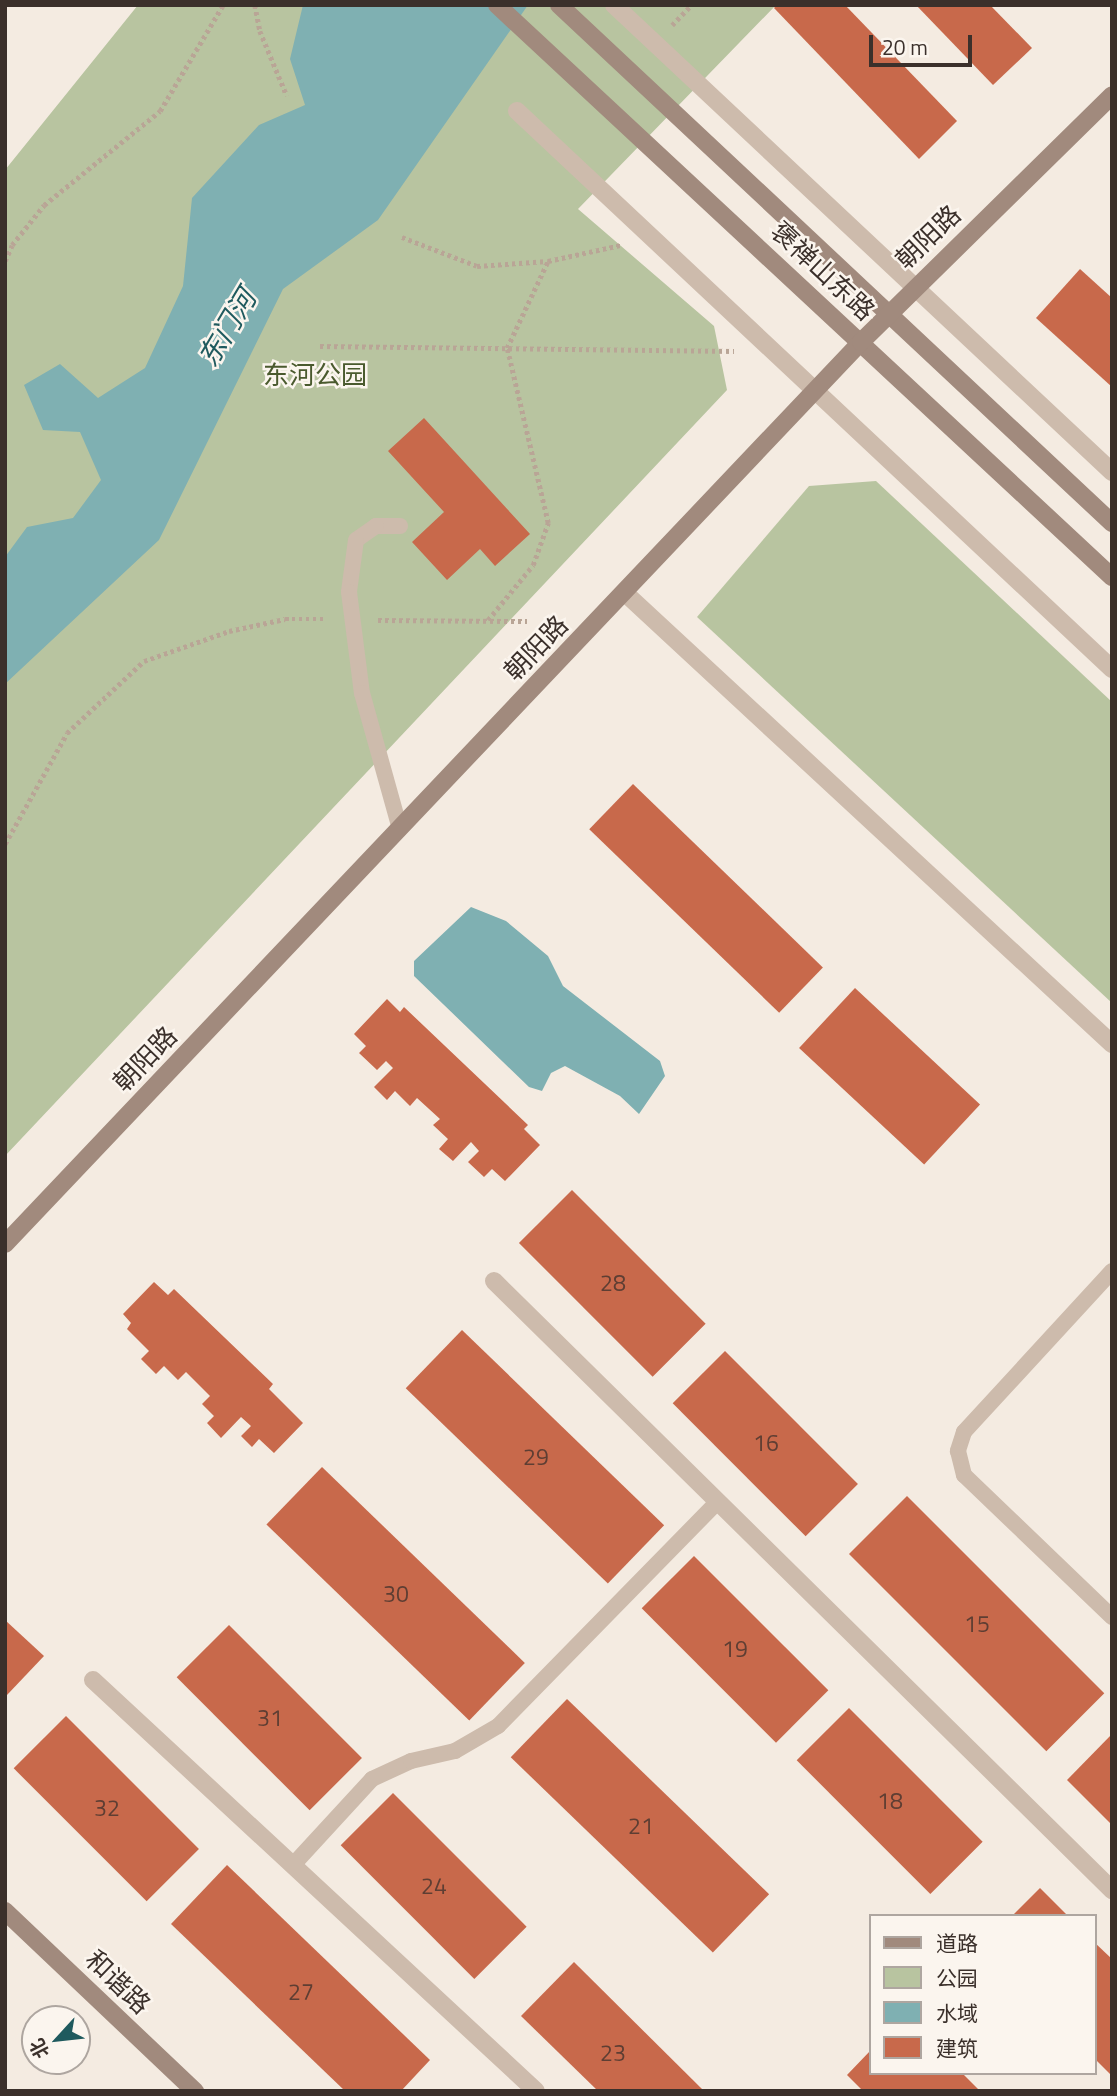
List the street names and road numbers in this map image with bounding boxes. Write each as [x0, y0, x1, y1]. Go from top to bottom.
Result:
street label: 朝阳路 [889, 199, 967, 275]
street label: 褒禅山东路 [765, 215, 881, 327]
street label: 朝阳路 [498, 609, 574, 687]
street label: 朝阳路 [107, 1020, 183, 1098]
street label: 和谐路 [79, 1944, 157, 2020]

